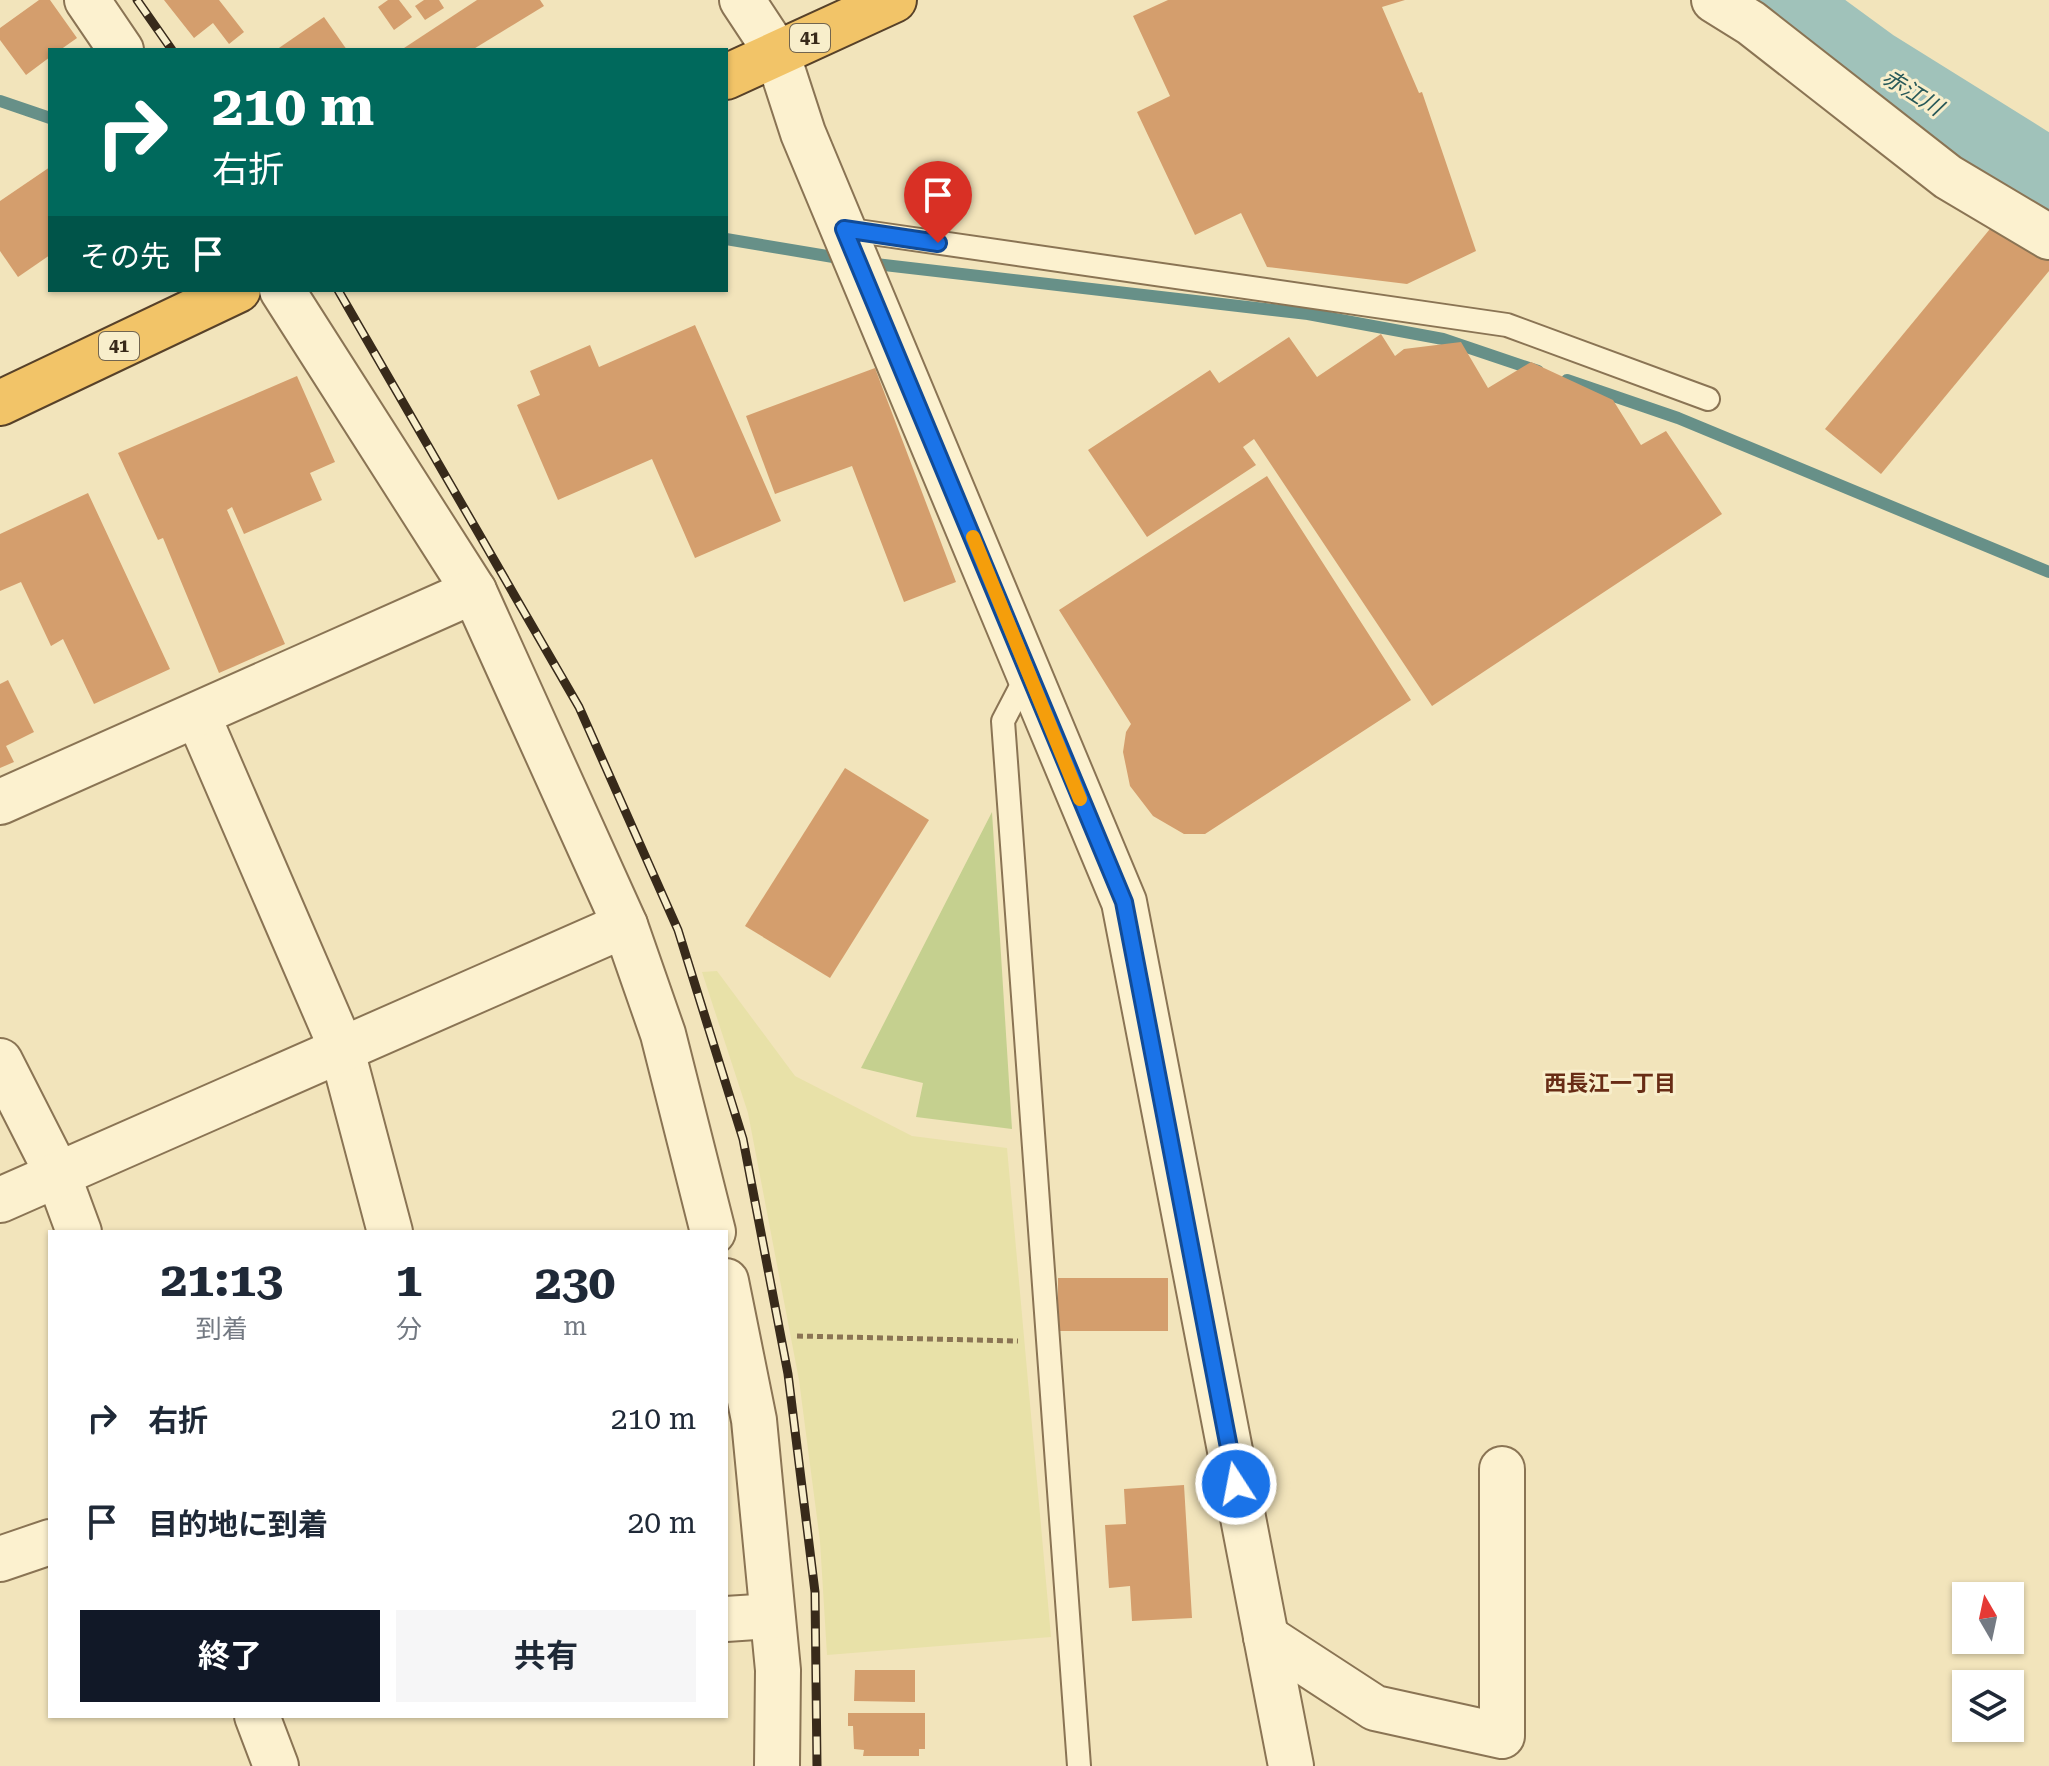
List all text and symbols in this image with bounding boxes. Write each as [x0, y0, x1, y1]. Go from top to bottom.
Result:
road number: 41 [790, 24, 830, 52]
water label: 赤江川 [1878, 64, 1949, 122]
text: 210 m [212, 73, 374, 139]
icon: right [80, 80, 184, 184]
text: 右折 [212, 149, 284, 191]
pin [904, 161, 972, 243]
icon: arrive [916, 173, 960, 217]
icon: arrive [186, 232, 230, 276]
text: その先 [80, 239, 170, 274]
road number: 41 [99, 332, 139, 360]
district label: 西長江一丁目 [1544, 1071, 1676, 1096]
text: 21:13 [160, 1252, 283, 1308]
text: 1 [395, 1252, 422, 1308]
text: 230 [535, 1255, 615, 1311]
text: m [563, 1311, 587, 1341]
text: 到着 [196, 1314, 248, 1344]
text: 分 [396, 1314, 422, 1344]
icon: right [80, 1396, 124, 1440]
text: 210 m [611, 1401, 696, 1436]
text: 右折 [148, 1403, 208, 1438]
position arrow [1194, 1442, 1278, 1526]
icon: arrive [80, 1500, 124, 1544]
text: 20 m [627, 1505, 696, 1540]
text: 目的地に到着 [148, 1507, 328, 1542]
north arrow [1952, 1582, 2024, 1654]
map controls [1952, 1582, 2024, 1742]
button: 終了 [80, 1610, 380, 1702]
button: 共有 [396, 1610, 696, 1702]
button: layers [1952, 1670, 2024, 1742]

